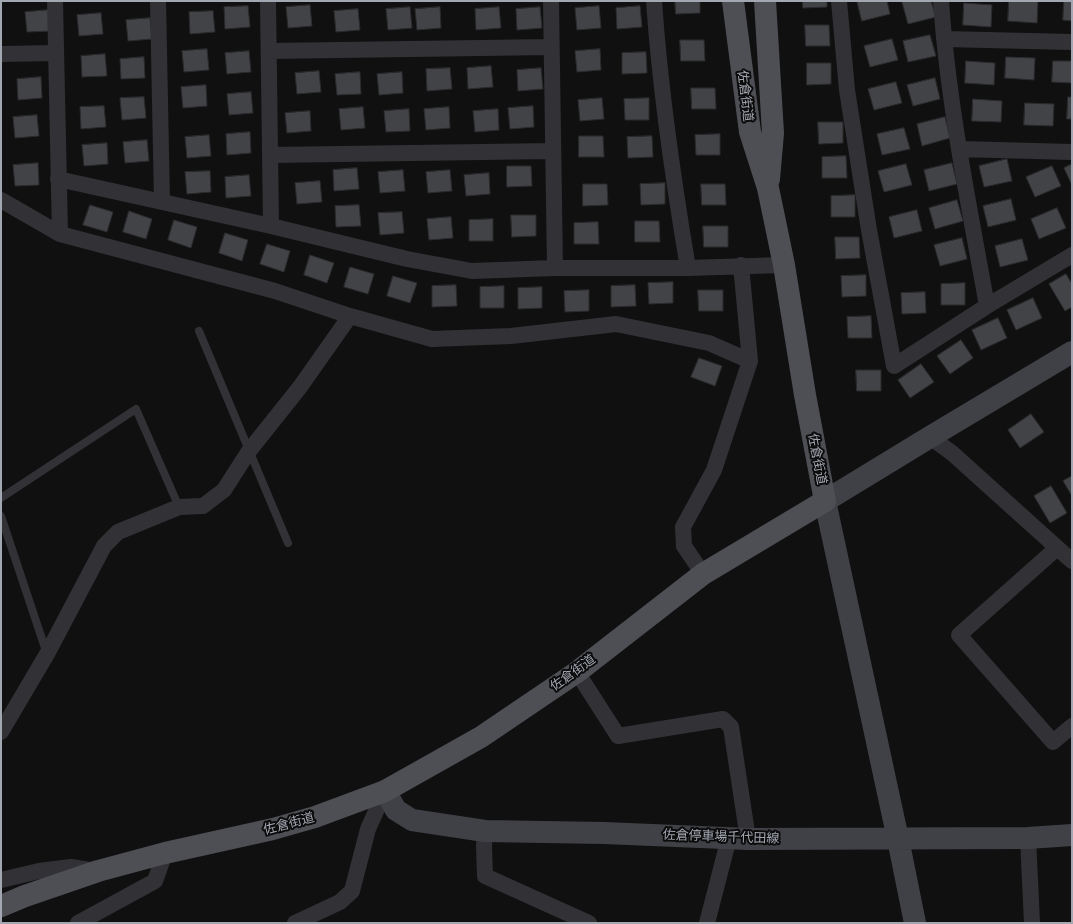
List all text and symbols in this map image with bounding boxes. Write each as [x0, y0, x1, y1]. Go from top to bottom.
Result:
street label: 佐倉街道 [734, 69, 756, 123]
street label: 佐倉街道 [804, 432, 830, 486]
street label: 佐倉街道 [547, 651, 599, 695]
street label: 佐倉街道 [262, 810, 316, 838]
street label: 佐倉停車場千代田線 [662, 827, 780, 847]

